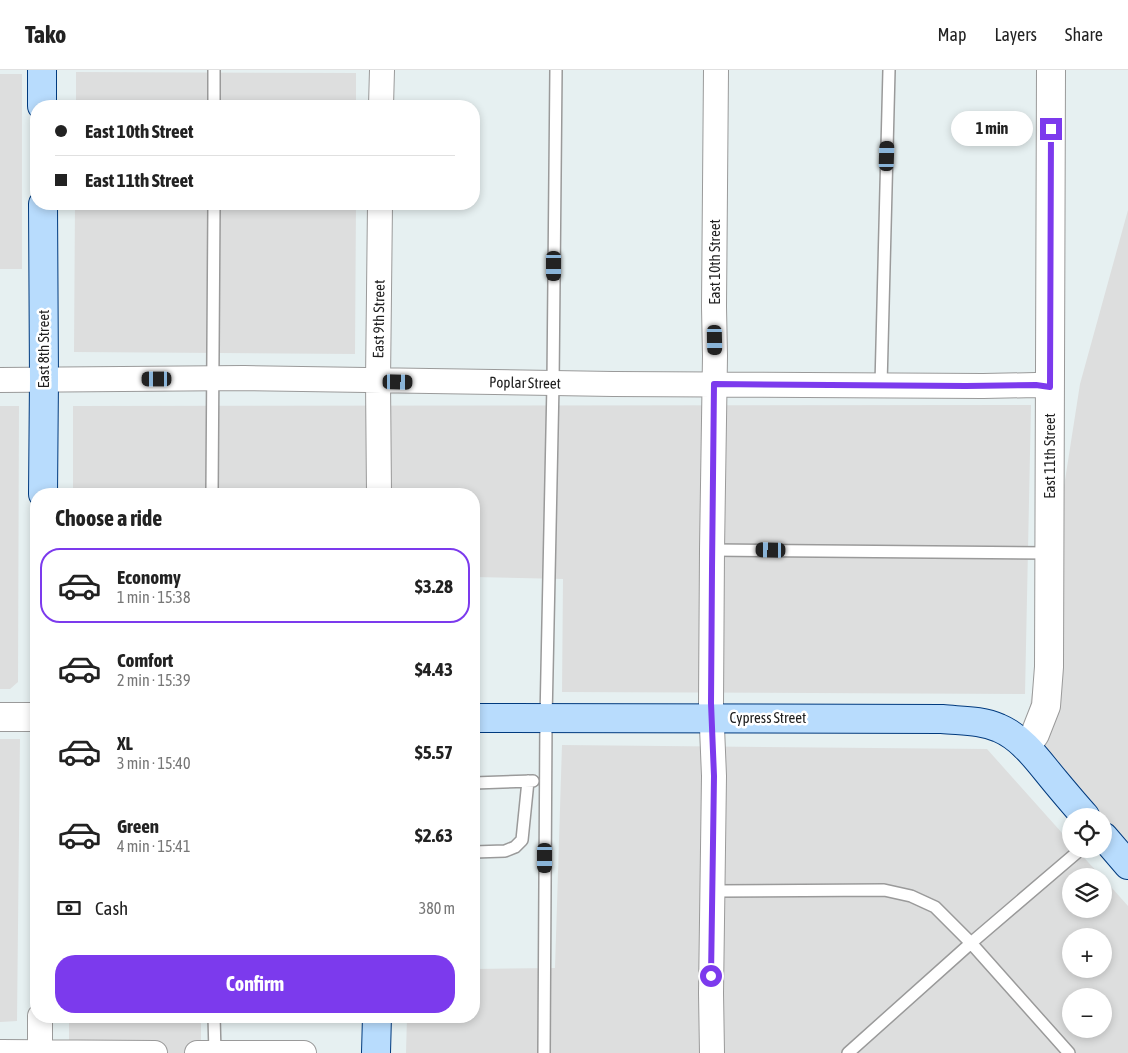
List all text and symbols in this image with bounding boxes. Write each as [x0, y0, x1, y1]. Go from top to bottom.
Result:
text: Tako [25, 21, 66, 48]
text: Map [937, 24, 966, 45]
text: Layers [994, 24, 1037, 45]
text: Share [1065, 24, 1103, 45]
callout: 1 min [951, 112, 1034, 146]
route end [1040, 118, 1062, 140]
text: 1 min [976, 119, 1008, 137]
text: East 10th Street [85, 120, 194, 142]
car [878, 141, 895, 171]
text: East 11th Street [85, 169, 194, 191]
street label: East 10th Street [706, 219, 723, 305]
car [546, 251, 561, 281]
street label: East 9th Street [369, 280, 388, 358]
street label: East 8th Street [35, 310, 52, 388]
car [707, 325, 722, 355]
car [142, 372, 172, 387]
street label: Poplar Street [489, 373, 561, 392]
car [382, 374, 413, 390]
street label: East 11th Street [1041, 413, 1058, 499]
text: Choose a ride [55, 505, 162, 531]
car [755, 542, 786, 558]
icon: car [57, 563, 102, 608]
text: Economy [117, 566, 181, 588]
text: $3.28 [415, 575, 453, 597]
text: 1 min · 15:38 [117, 588, 190, 606]
icon: car [57, 646, 102, 691]
text: Comfort [117, 649, 173, 671]
text: $4.43 [415, 658, 453, 680]
text: 2 min · 15:39 [117, 671, 190, 689]
street label: Cypress Street [730, 709, 806, 726]
icon: car [57, 729, 102, 774]
text: XL [117, 732, 133, 754]
text: $5.57 [415, 741, 453, 763]
text: 3 min · 15:40 [117, 754, 190, 772]
map controls [1062, 808, 1112, 1038]
button: locate [1062, 808, 1112, 858]
icon: car [57, 812, 102, 857]
text: Green [117, 815, 159, 837]
text: $2.63 [415, 824, 453, 846]
text: 4 min · 15:41 [117, 837, 190, 855]
car [537, 843, 552, 873]
button: layers [1062, 868, 1112, 918]
icon: cash [55, 894, 83, 922]
text: Cash [95, 897, 128, 919]
text: 380 m [419, 899, 455, 917]
button: + [1062, 928, 1112, 978]
button: Confirm [55, 955, 455, 1013]
route start [700, 965, 722, 987]
button: − [1062, 988, 1112, 1038]

